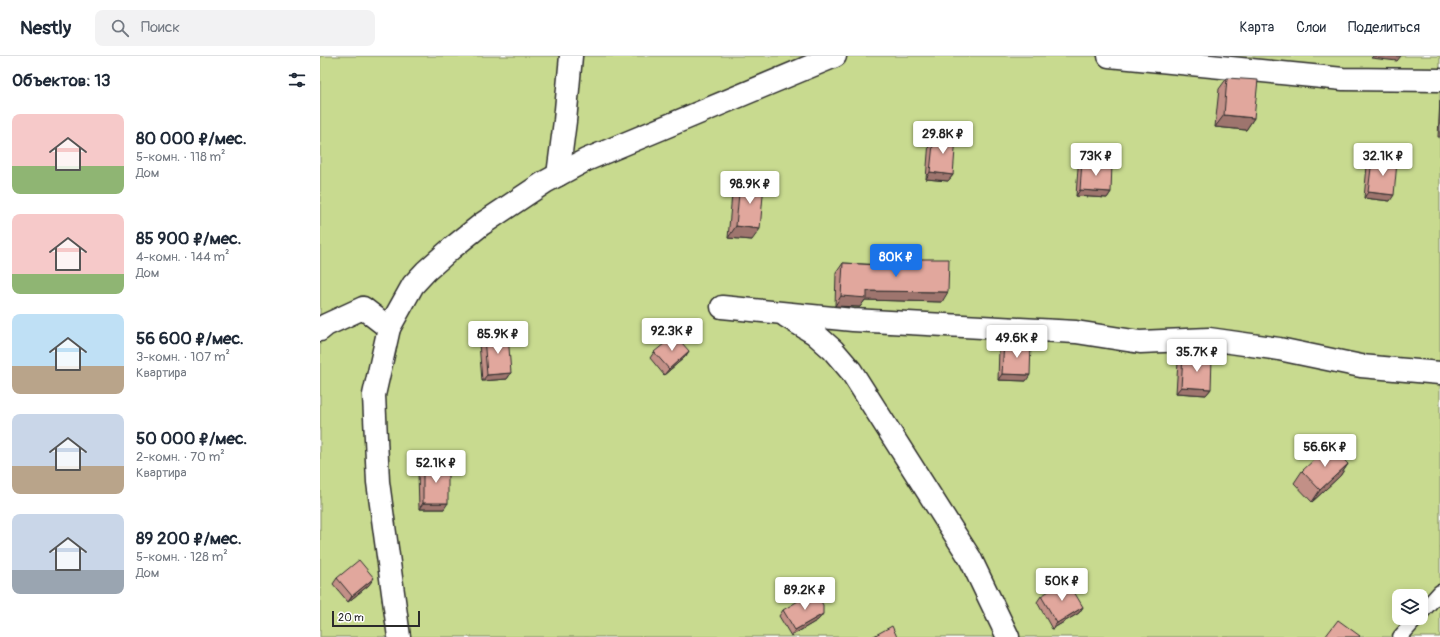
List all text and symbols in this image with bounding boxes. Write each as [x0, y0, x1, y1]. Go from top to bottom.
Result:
search box [95, 10, 375, 46]
text: Nestly [20, 16, 71, 40]
icon: search [109, 17, 131, 39]
text: Поиск [141, 18, 180, 37]
text: Карта [1240, 19, 1274, 36]
text: Слои [1296, 19, 1326, 36]
text: Поделиться [1348, 19, 1420, 36]
icon: filters [286, 69, 308, 91]
text: Объектов: 13 [12, 70, 111, 91]
pin: 29.8K ₽ [906, 121, 980, 155]
text: 29.8K ₽ [922, 126, 964, 142]
text: 80 000 ₽/мес. [136, 128, 247, 149]
icon: home [44, 130, 92, 178]
pin: 73K ₽ [1068, 143, 1124, 177]
pin: 32.1K ₽ [1346, 143, 1420, 177]
text: 73K ₽ [1080, 148, 1112, 164]
text: 32.1K ₽ [1363, 148, 1403, 164]
text: 5-комн. · 118 m² [136, 149, 226, 165]
text: Дом [136, 165, 159, 181]
pin: 98.9K ₽ [713, 171, 787, 205]
text: 98.9K ₽ [729, 176, 771, 192]
text: 85 900 ₽/мес. [136, 228, 241, 249]
icon: home [44, 230, 92, 278]
pin: 80K ₽ [868, 244, 924, 278]
text: 4-комн. · 144 m² [136, 249, 229, 265]
text: 80K ₽ [879, 249, 913, 265]
text: Дом [136, 265, 159, 281]
pin: 92.3K ₽ [635, 318, 709, 352]
pin: 85.9K ₽ [461, 321, 535, 355]
text: 92.3K ₽ [651, 323, 693, 339]
pin: 49.6K ₽ [980, 325, 1054, 359]
text: 85.9K ₽ [477, 326, 519, 342]
text: 56 600 ₽/мес. [136, 328, 244, 349]
icon: home [44, 330, 92, 378]
text: 49.6K ₽ [995, 330, 1039, 346]
pin: 35.7K ₽ [1160, 339, 1234, 373]
text: 35.7K ₽ [1176, 344, 1218, 360]
text: 3-комн. · 107 m² [136, 349, 230, 365]
text: Квартира [136, 365, 187, 381]
text: 50 000 ₽/мес. [136, 428, 247, 449]
icon: home [44, 430, 92, 478]
pin: 56.6K ₽ [1288, 434, 1362, 468]
text: 56.6K ₽ [1303, 439, 1347, 455]
text: 2-комн. · 70 m² [136, 449, 225, 465]
pin: 52.1K ₽ [399, 450, 473, 484]
text: 52.1K ₽ [416, 455, 456, 471]
text: Квартира [136, 465, 187, 481]
text: 89 200 ₽/мес. [136, 528, 242, 549]
icon: home [44, 530, 92, 578]
text: 5-комн. · 128 m² [136, 549, 228, 565]
text: Дом [136, 565, 159, 581]
pin: 50K ₽ [1034, 568, 1090, 602]
text: 50K ₽ [1045, 573, 1079, 589]
pin: 89.2K ₽ [768, 577, 842, 611]
text: 89.2K ₽ [784, 582, 826, 598]
map controls [1392, 589, 1428, 625]
button: layers [1392, 589, 1428, 625]
scale bar [332, 609, 420, 628]
text: 20 m [338, 611, 364, 624]

